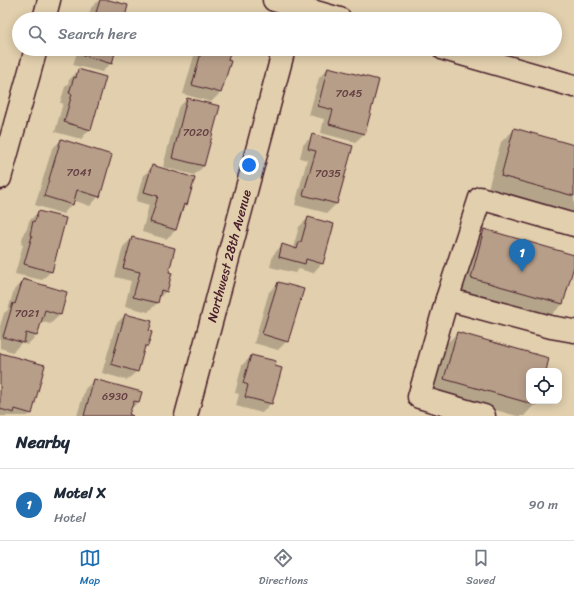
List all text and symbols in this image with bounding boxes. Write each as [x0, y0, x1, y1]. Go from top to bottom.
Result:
search box [12, 12, 562, 56]
text: Search here [58, 21, 137, 47]
icon: search [26, 23, 48, 45]
house number: 7045 [336, 84, 363, 103]
house number: 7020 [183, 123, 209, 142]
your location [239, 155, 259, 175]
house number: 7041 [67, 163, 92, 182]
house number: 7035 [315, 164, 341, 183]
street label: Northwest 28th Avenue [200, 187, 258, 325]
pin: 1 [509, 239, 535, 272]
house number: 7021 [15, 304, 39, 323]
map controls [526, 368, 562, 404]
button: locate [526, 368, 562, 404]
house number: 6930 [102, 387, 128, 406]
text: Nearby [16, 427, 70, 457]
text: Motel X [54, 480, 106, 506]
text: 1 [26, 493, 32, 516]
text: 90 m [528, 493, 558, 516]
text: Hotel [54, 506, 86, 529]
tab: Map [79, 547, 101, 590]
tab: Directions [259, 547, 308, 590]
tab: Saved [466, 547, 495, 590]

